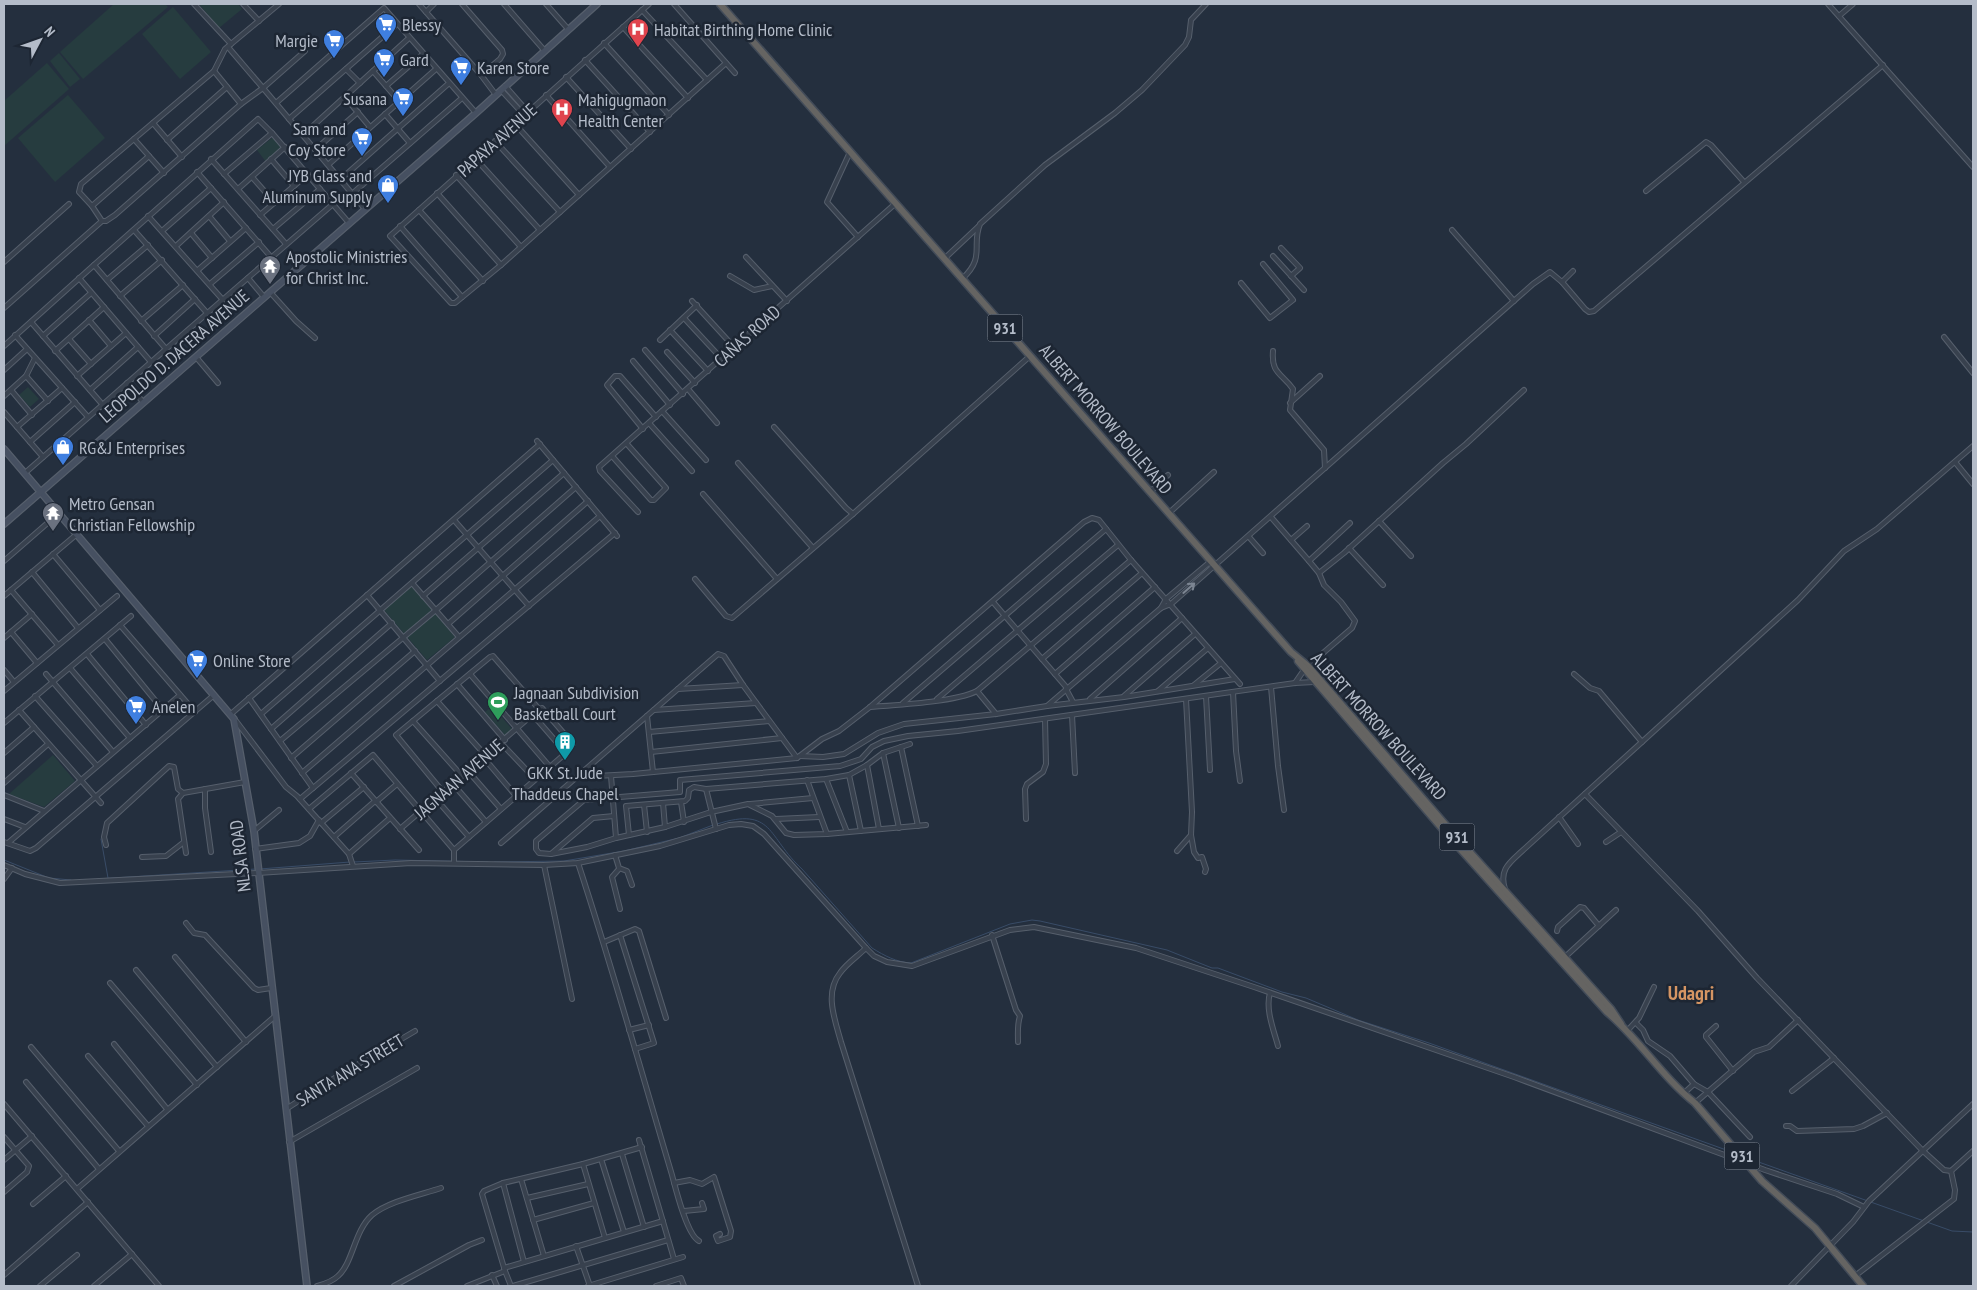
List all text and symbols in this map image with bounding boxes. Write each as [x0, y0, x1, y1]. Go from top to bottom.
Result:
supermarket icon: Blessy [374, 12, 398, 43]
place label: Blessy [402, 13, 441, 36]
north arrow [15, 15, 65, 65]
hospital icon: Habitat Birthing Home Clinic [626, 17, 650, 48]
place label: Habitat Birthing Home Clinic [654, 18, 833, 41]
text: N [41, 23, 59, 40]
supermarket icon: Margie [322, 28, 346, 59]
place label: Margie [275, 29, 318, 52]
supermarket icon: Gard [372, 47, 396, 78]
place label: Gard [400, 48, 429, 71]
supermarket icon: Karen Store [449, 55, 473, 86]
place label: Karen Store [477, 56, 549, 79]
supermarket icon: Susana [391, 86, 415, 117]
place label: Susana [343, 87, 387, 110]
place label: Mahigugmaon Health Center [578, 88, 666, 132]
hospital icon: Mahigugmaon Health Center [550, 97, 574, 128]
street label: PAPAYA AVENUE [452, 98, 542, 182]
place label: Sam and Coy Store [288, 117, 346, 161]
supermarket icon: Sam and Coy Store [350, 126, 374, 157]
place label: JYB Glass and Aluminum Supply [262, 164, 372, 208]
shop icon: JYB Glass and Aluminum Supply [376, 173, 400, 204]
place label: Apostolic Ministries for Christ Inc. [286, 245, 407, 289]
temple icon: Apostolic Ministries for Christ Inc. [258, 254, 282, 285]
street label: LEOPOLDO D. DACERA AVENUE [94, 284, 254, 428]
street label: CAÑAS ROAD [709, 300, 785, 372]
road number: 931 [988, 314, 1022, 342]
street label: ALBERT MORROW BOULEVARD [1034, 339, 1178, 499]
shop icon: RG&J Enterprises [51, 435, 75, 466]
place label: RG&J Enterprises [79, 436, 185, 459]
place label: Metro Gensan Christian Fellowship [69, 492, 195, 536]
temple icon: Metro Gensan Christian Fellowship [41, 501, 65, 532]
one-way arrow [1182, 582, 1195, 594]
street label: ALBERT MORROW BOULEVARD [1306, 647, 1452, 805]
supermarket icon: Online Store [185, 648, 209, 679]
place label: Online Store [213, 649, 291, 672]
place label: Jagnaan Subdivision Basketball Court [513, 681, 639, 725]
sports icon: Jagnaan Subdivision Basketball Court [486, 690, 510, 721]
supermarket icon: Anelen [124, 694, 148, 725]
place label: Anelen [152, 695, 195, 718]
building icon: GKK St. Jude Thaddeus Chapel [553, 730, 577, 761]
street label: JAGNAAN AVENUE [409, 734, 509, 825]
place label: GKK St. Jude Thaddeus Chapel [512, 761, 619, 805]
street label: NLSA ROAD [224, 819, 256, 893]
road number: 931 [1440, 824, 1474, 850]
district label: Udagri [1668, 980, 1714, 1006]
street label: SANTA ANA STREET [292, 1029, 408, 1111]
road number: 931 [1724, 1142, 1760, 1170]

